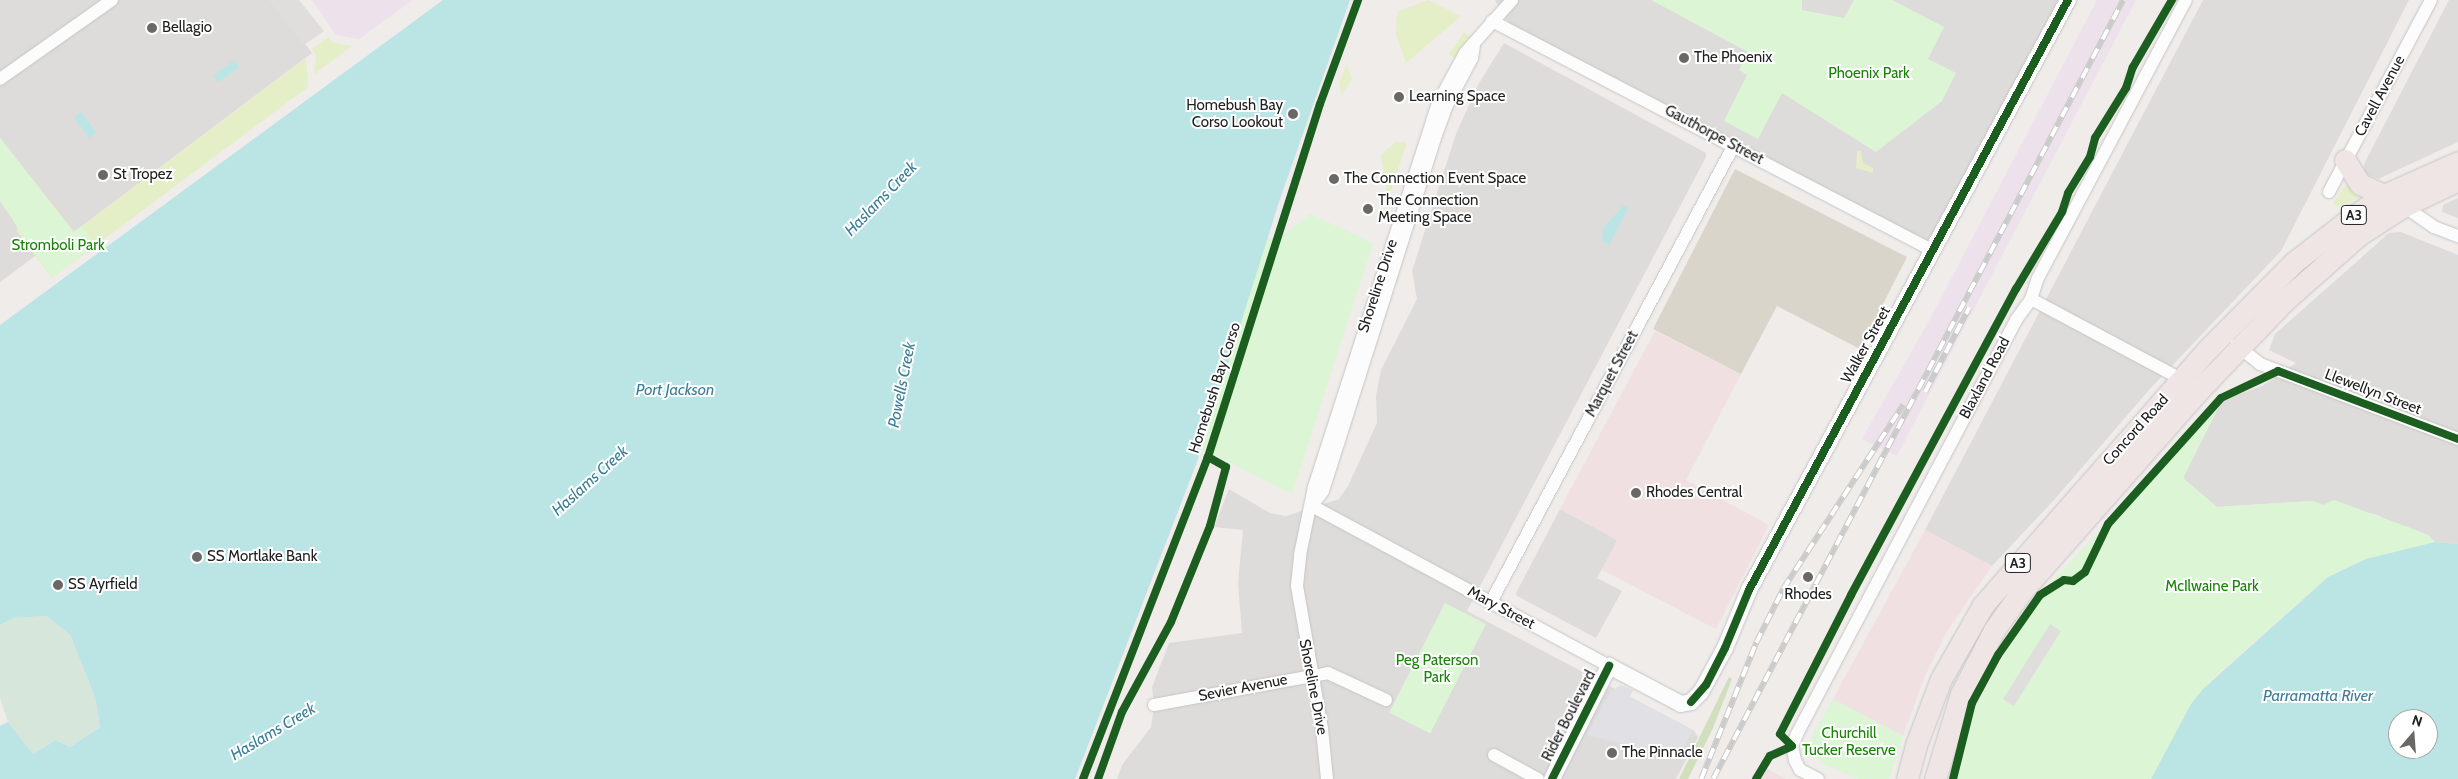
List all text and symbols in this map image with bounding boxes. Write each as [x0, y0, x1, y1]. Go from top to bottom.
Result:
place label: Bellagio [162, 19, 212, 37]
marker: Bellagio [146, 22, 158, 34]
place label: The Phoenix [1694, 49, 1772, 67]
marker: The Phoenix [1678, 52, 1690, 64]
street label: Cavell Avenue [2351, 52, 2409, 140]
park label: Phoenix Park [1828, 65, 1910, 83]
place label: Learning Space [1409, 88, 1505, 106]
marker: Learning Space [1393, 91, 1405, 103]
place label: Homebush Bay Corso Lookout [1186, 96, 1283, 131]
street label: Gauthorpe Street [1662, 101, 1766, 169]
marker: Homebush Bay Corso Lookout [1287, 108, 1299, 120]
water label: Haslams Creek [841, 158, 921, 240]
place label: St Tropez [113, 166, 173, 184]
marker: St Tropez [97, 169, 109, 181]
place label: The Connection Event Space [1344, 170, 1526, 188]
marker: The Connection Event Space [1328, 173, 1340, 185]
place label: The Connection Meeting Space [1378, 191, 1478, 226]
marker: The Connection Meeting Space [1362, 203, 1374, 215]
road number: A3 [2340, 204, 2368, 226]
park label: Stromboli Park [11, 237, 105, 255]
street label: Shoreline Drive [1354, 237, 1402, 335]
street label: Walker Street [1838, 303, 1894, 387]
street label: Homebush Bay Corso [1185, 320, 1245, 456]
street label: Marquet Street [1582, 328, 1642, 420]
street label: Blaxland Road [1956, 334, 2014, 422]
water label: Powells Creek [884, 341, 920, 429]
street label: Llewellyn Street [2322, 365, 2424, 419]
water label: Port Jackson [636, 380, 714, 400]
street label: Concord Road [2099, 391, 2173, 469]
water label: Haslams Creek [548, 442, 632, 520]
place label: Rhodes Central [1646, 484, 1742, 502]
marker: Rhodes Central [1630, 487, 1642, 499]
place label: SS Mortlake Bank [207, 548, 317, 566]
marker: SS Mortlake Bank [191, 551, 203, 563]
road number: A3 [2004, 552, 2032, 574]
marker: Rhodes [1801, 570, 1815, 584]
place label: SS Ayrfield [68, 576, 137, 594]
park label: McIlwaine Park [2165, 578, 2259, 596]
marker: SS Ayrfield [52, 579, 64, 591]
street label: Mary Street [1464, 583, 1538, 633]
place label: Rhodes [1784, 586, 1832, 604]
street label: Shoreline Drive [1295, 638, 1331, 736]
park label: Peg Paterson Park [1396, 651, 1478, 686]
street label: Rider Boulevard [1538, 667, 1600, 765]
street label: Sevier Avenue [1197, 671, 1289, 705]
water label: Parramatta River [2263, 686, 2373, 706]
water label: Haslams Creek [227, 699, 319, 765]
north arrow [2388, 709, 2438, 759]
text: N [2410, 711, 2425, 731]
park label: Churchill Tucker Reserve [1802, 724, 1896, 759]
place label: The Pinnacle [1622, 744, 1703, 762]
marker: The Pinnacle [1606, 747, 1618, 759]

